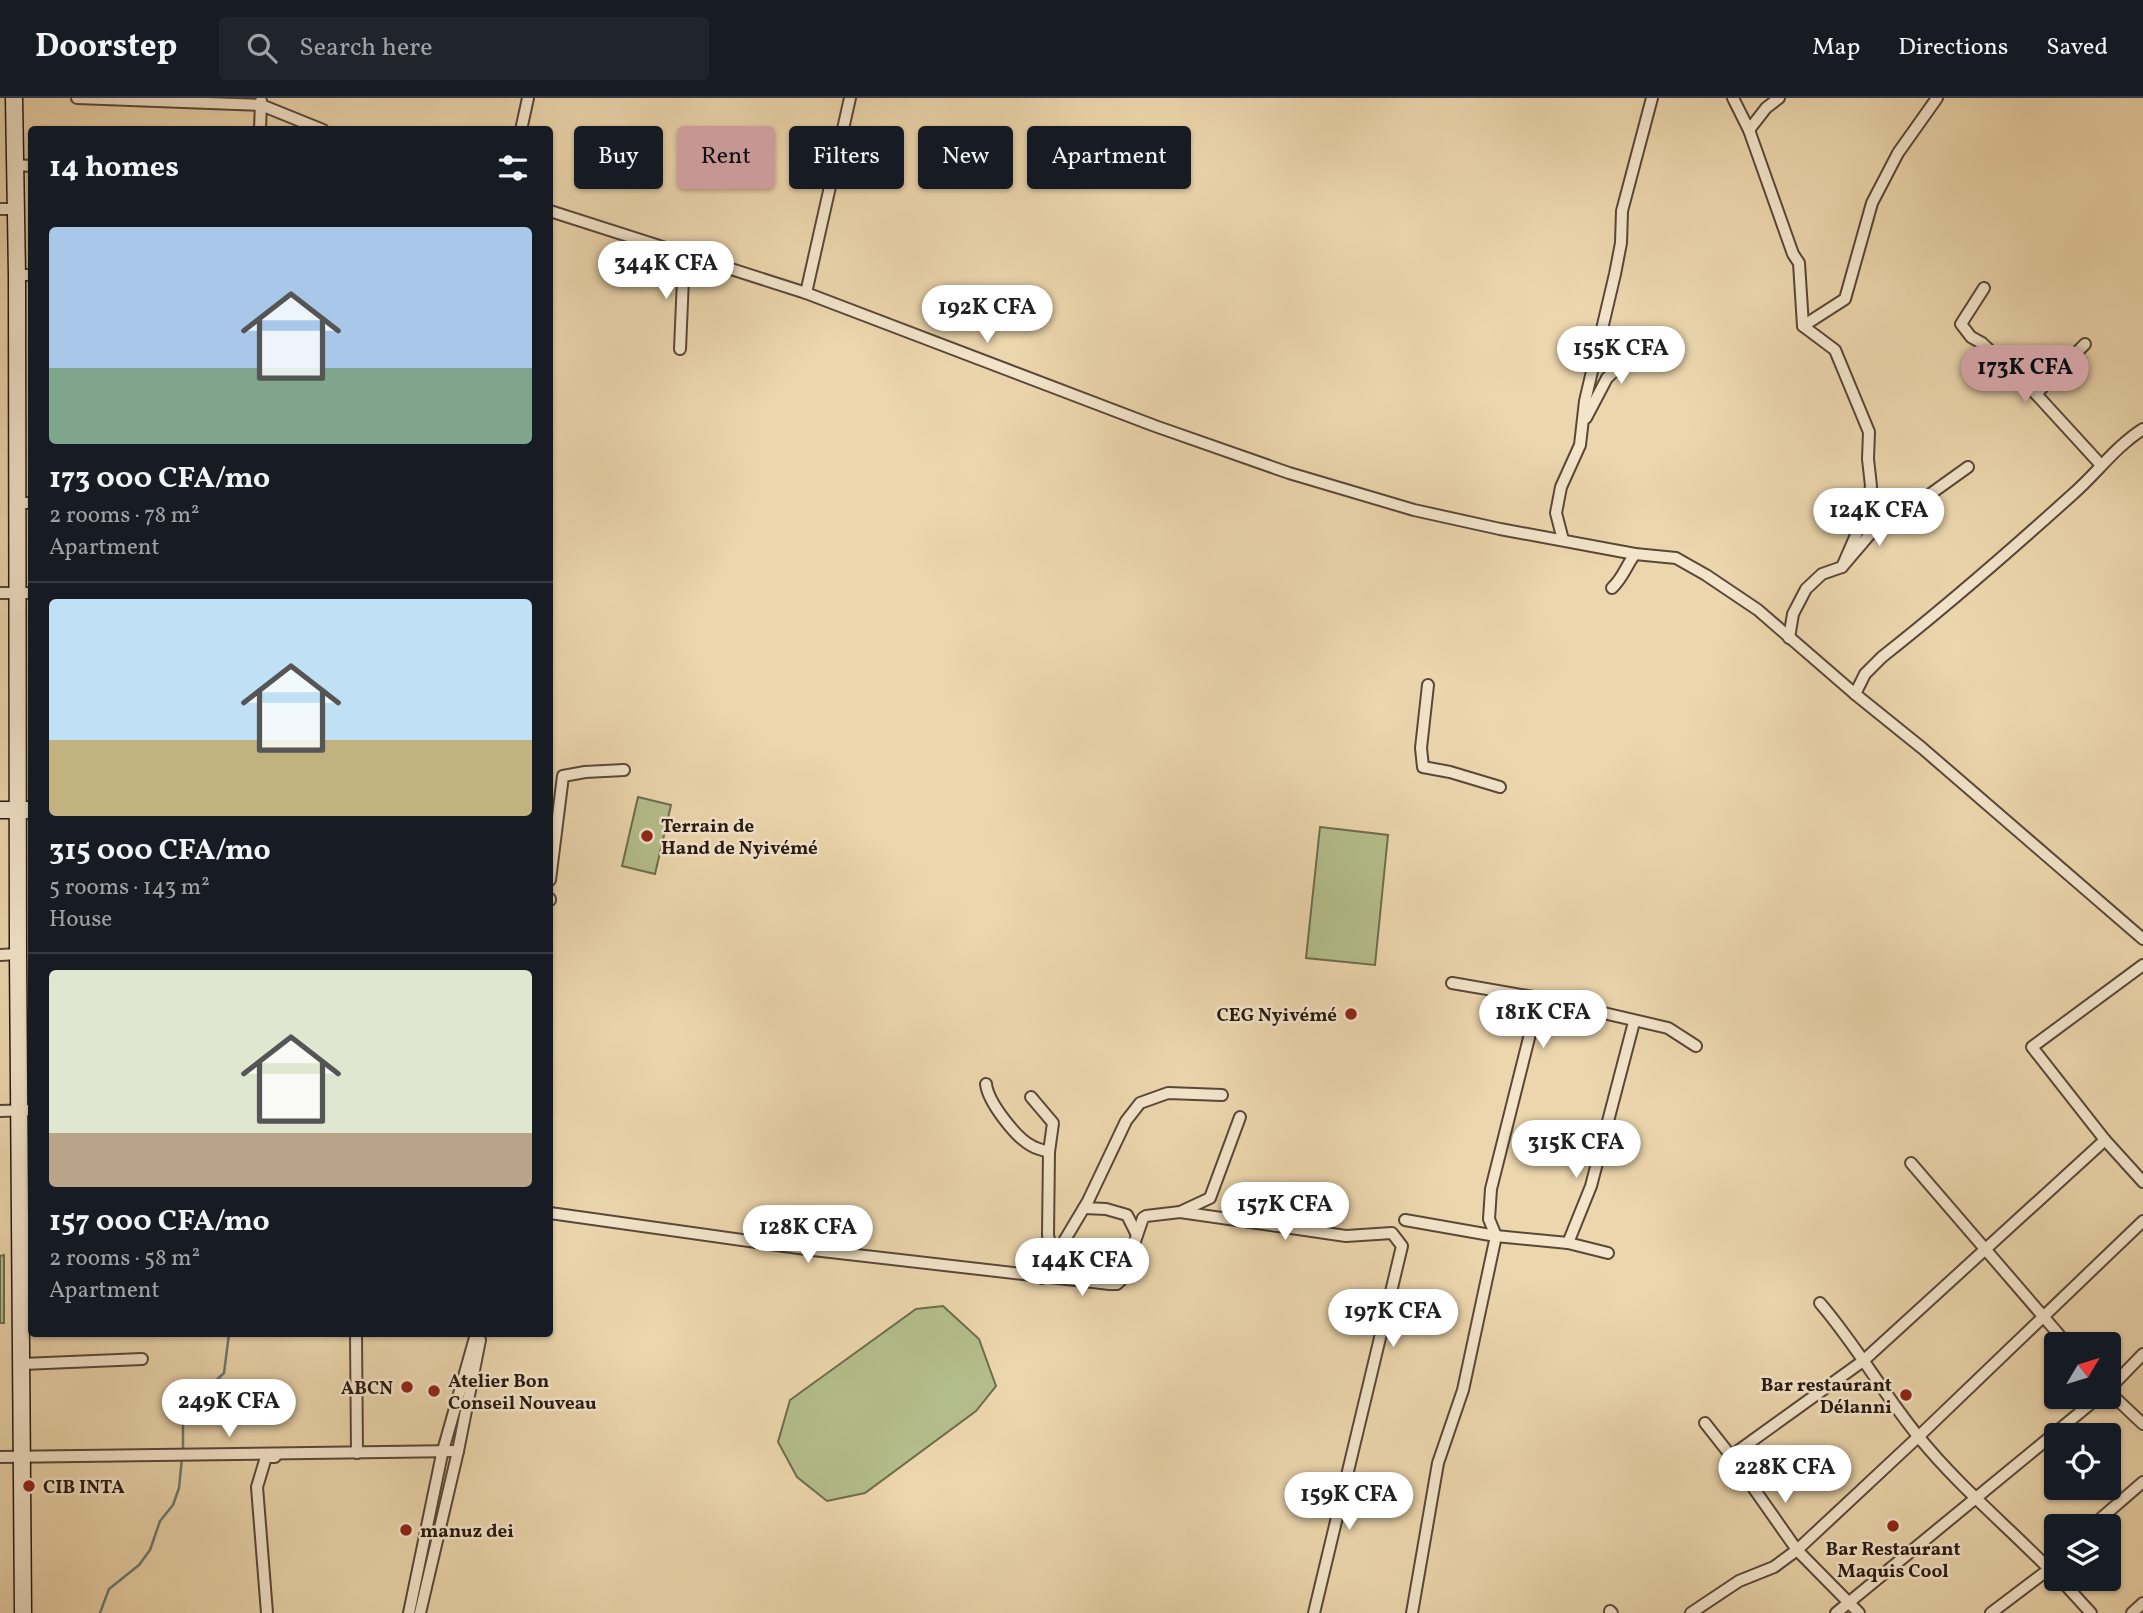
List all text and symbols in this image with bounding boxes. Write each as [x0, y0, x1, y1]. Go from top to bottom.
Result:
search box [219, 17, 709, 80]
text: Doorstep [35, 25, 177, 71]
icon: search [243, 29, 281, 67]
text: Search here [299, 30, 433, 66]
text: Map [1812, 31, 1860, 65]
text: Directions [1898, 31, 2008, 65]
text: Saved [2046, 31, 2108, 65]
chip: Buy [574, 126, 663, 189]
chip: Rent [677, 126, 775, 189]
chip: Filters [789, 126, 904, 189]
chip: New [918, 126, 1013, 189]
chip: Apartment [1027, 126, 1191, 189]
text: 14 homes [49, 147, 179, 189]
icon: filters [494, 149, 532, 187]
pin: 344K CFA [594, 242, 738, 301]
text: 344K CFA [614, 248, 718, 280]
icon: home [228, 273, 354, 399]
pin: 192K CFA [915, 286, 1059, 345]
text: 192K CFA [938, 292, 1036, 324]
pin: 155K CFA [1549, 327, 1693, 386]
text: 155K CFA [1573, 333, 1669, 365]
pin: 173K CFA [1953, 345, 2097, 405]
text: 173K CFA [1977, 352, 2073, 384]
text: 173 000 CFA/mo [49, 458, 270, 500]
pin: 124K CFA [1807, 489, 1951, 548]
text: 124K CFA [1829, 495, 1929, 527]
text: 2 rooms · 78 m² [49, 500, 200, 532]
text: Apartment [49, 532, 160, 564]
icon: home [228, 645, 354, 771]
place label: Terrain de Hand de Nyivémé [661, 814, 818, 862]
marker: Terrain de Hand de Nyivémé [639, 828, 655, 844]
text: 315 000 CFA/mo [49, 830, 271, 872]
text: 5 rooms · 143 m² [49, 872, 210, 904]
text: House [49, 904, 112, 936]
pin: 181K CFA [1471, 990, 1615, 1050]
text: 181K CFA [1495, 997, 1591, 1029]
place label: CEG Nyivémé [1217, 1003, 1337, 1029]
marker: CEG Nyivémé [1343, 1006, 1359, 1022]
icon: home [228, 1016, 354, 1142]
pin: 315K CFA [1504, 1121, 1648, 1180]
text: 315K CFA [1528, 1127, 1624, 1159]
pin: 157K CFA [1213, 1182, 1357, 1242]
text: 157K CFA [1237, 1189, 1333, 1221]
text: 157 000 CFA/mo [49, 1201, 270, 1243]
pin: 128K CFA [736, 1206, 880, 1265]
text: 128K CFA [759, 1212, 857, 1244]
pin: 144K CFA [1010, 1238, 1154, 1298]
text: 2 rooms · 58 m² [49, 1243, 200, 1275]
text: 144K CFA [1031, 1245, 1133, 1277]
text: Apartment [49, 1275, 160, 1307]
pin: 197K CFA [1321, 1290, 1465, 1349]
text: 197K CFA [1344, 1296, 1442, 1328]
north arrow [2044, 1332, 2121, 1409]
map controls [2044, 1332, 2121, 1591]
place label: Atelier Bon Conseil Nouveau [448, 1369, 597, 1417]
place label: Bar restaurant Délanni [1761, 1373, 1892, 1421]
place label: ABCN [341, 1376, 393, 1402]
marker: ABCN [399, 1379, 415, 1395]
pin: 249K CFA [157, 1380, 301, 1439]
marker: Atelier Bon Conseil Nouveau [426, 1383, 442, 1399]
text: 249K CFA [178, 1386, 280, 1418]
marker: Bar restaurant Délanni [1898, 1387, 1914, 1403]
button: locate [2044, 1423, 2121, 1500]
pin: 228K CFA [1713, 1446, 1857, 1505]
text: 228K CFA [1734, 1452, 1836, 1484]
pin: 159K CFA [1277, 1472, 1421, 1532]
place label: CIB INTA [43, 1475, 125, 1501]
marker: CIB INTA [21, 1478, 37, 1494]
text: 159K CFA [1300, 1479, 1398, 1511]
button: layers [2044, 1514, 2121, 1591]
marker: Bar Restaurant Maquis Cool [1885, 1518, 1901, 1534]
place label: manuz dei [420, 1519, 514, 1545]
marker: manuz dei [398, 1522, 414, 1538]
place label: Bar Restaurant Maquis Cool [1825, 1537, 1961, 1585]

